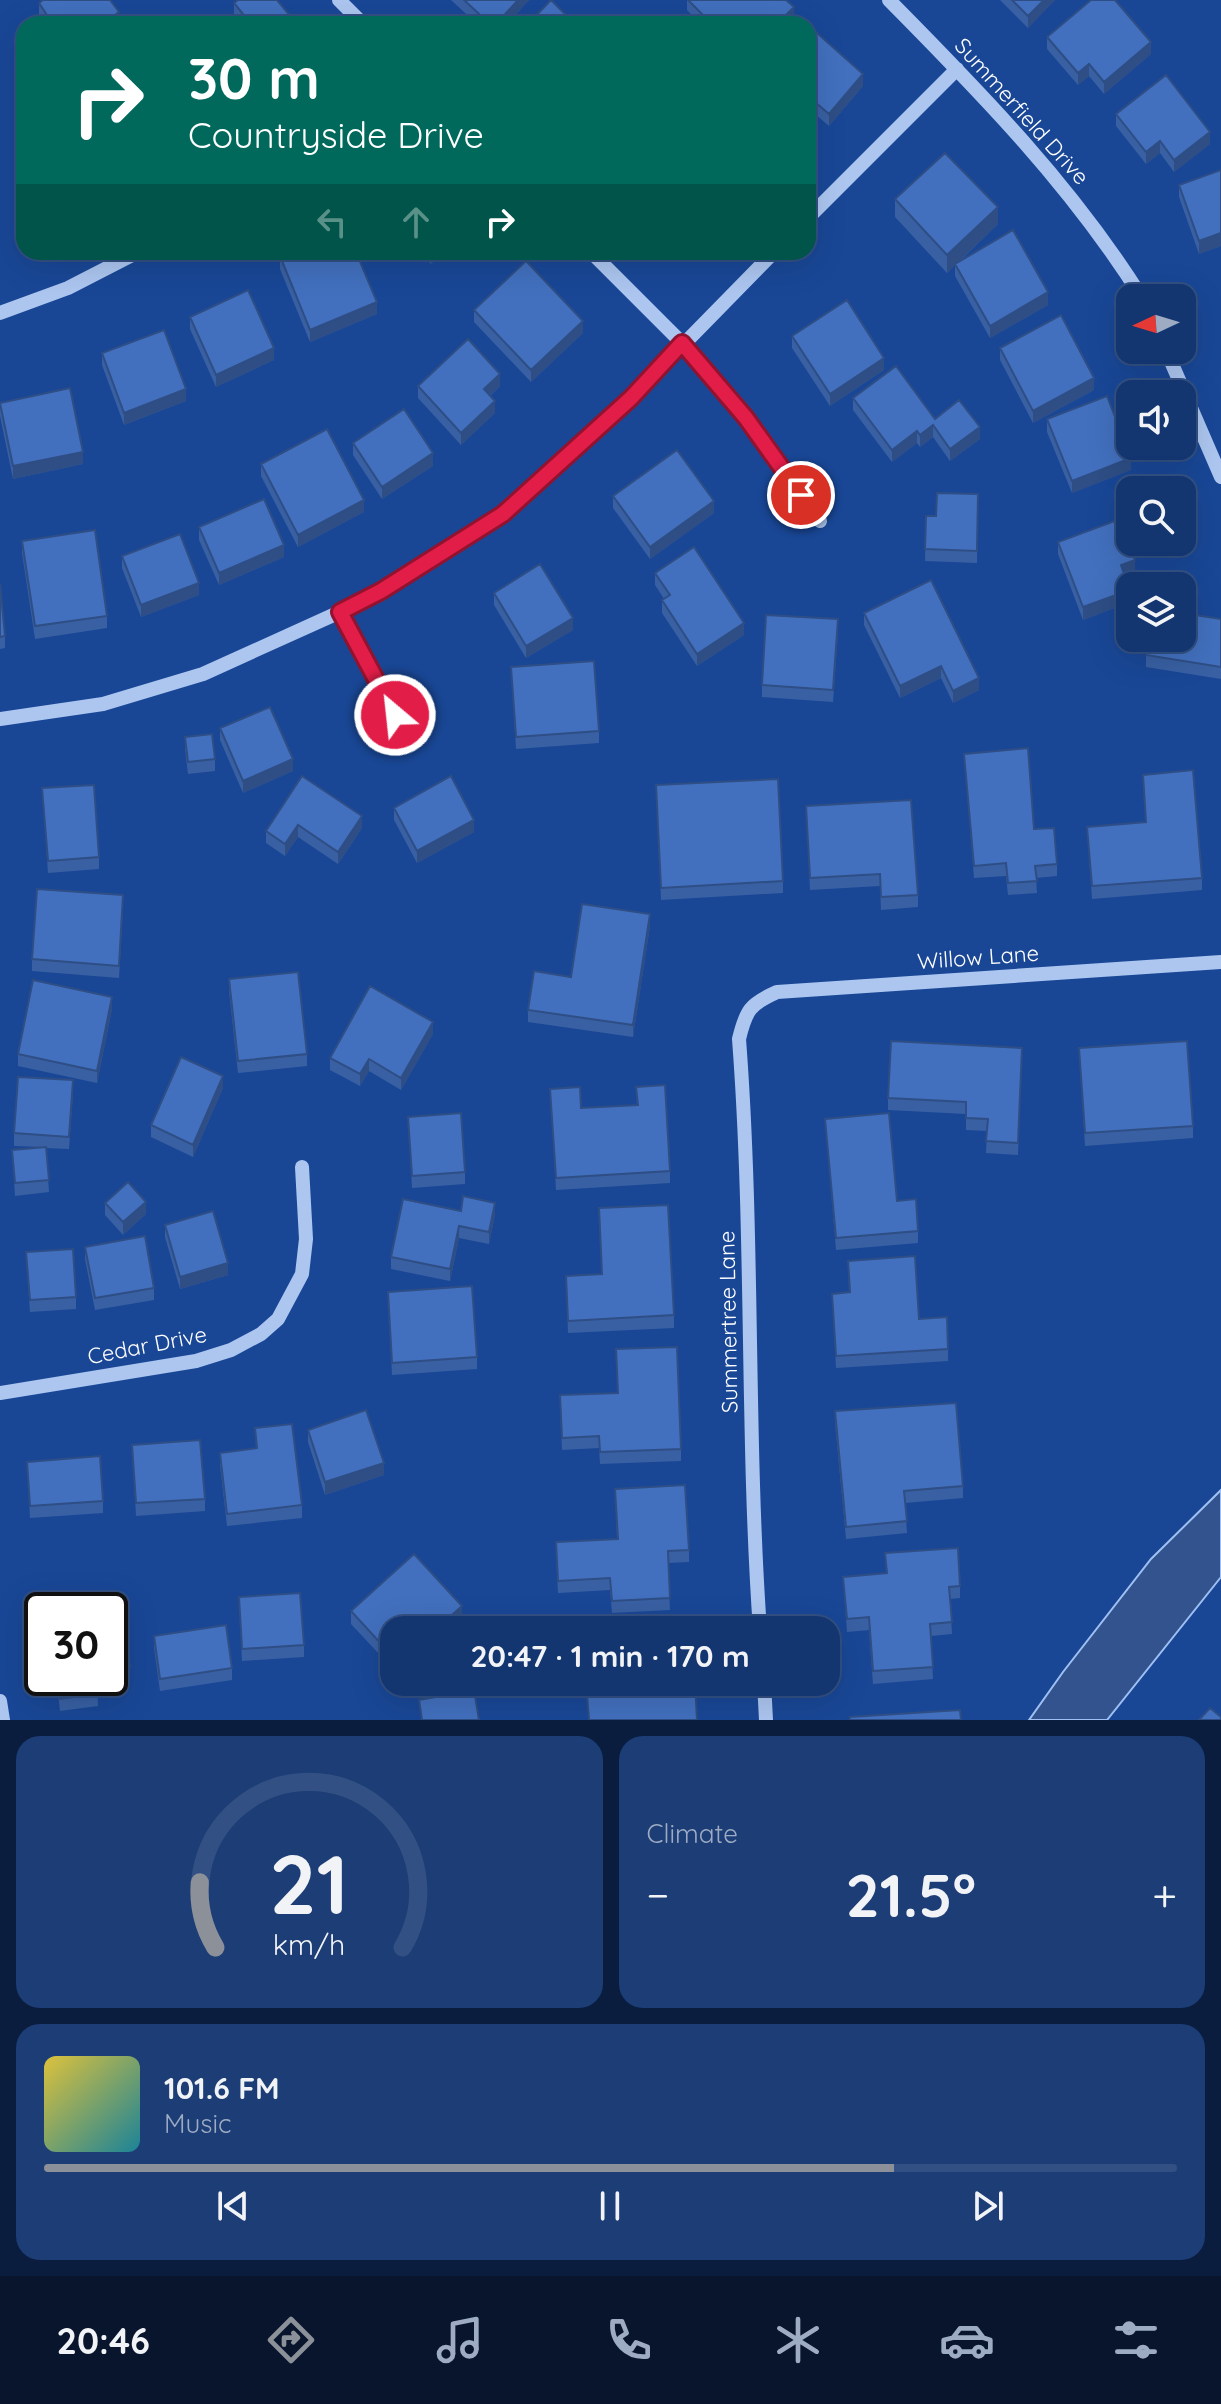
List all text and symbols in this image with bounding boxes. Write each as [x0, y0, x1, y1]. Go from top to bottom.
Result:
street label: Summerfield Drive [949, 32, 1095, 190]
text: 30 m [188, 43, 320, 113]
icon: right [56, 48, 160, 152]
text: Countryside Drive [188, 112, 484, 157]
icon: left [310, 200, 354, 244]
icon: ahead [394, 200, 438, 244]
icon: right [478, 200, 522, 244]
north arrow [1116, 284, 1196, 364]
map controls [1116, 284, 1196, 652]
button: sound [1116, 380, 1196, 460]
pin [767, 461, 835, 529]
icon: arrive [779, 473, 823, 517]
button: search [1116, 476, 1196, 556]
button: layers [1116, 572, 1196, 652]
position arrow [353, 673, 437, 757]
street label: Willow Lane [916, 939, 1040, 975]
street label: Summertree Lane [712, 1231, 744, 1413]
street label: Cedar Drive [85, 1320, 209, 1370]
speed limit sign: 30 [24, 1592, 128, 1696]
text: 20:47 · 1 min · 170 m [470, 1637, 750, 1675]
text: Climate [647, 1817, 738, 1850]
text: 21 [269, 1831, 349, 1935]
text: 21.5° [846, 1857, 976, 1932]
text: − [647, 1867, 669, 1922]
text: + [1152, 1867, 1177, 1922]
text: km/h [273, 1926, 346, 1962]
text: 101.6 FM [164, 2069, 280, 2107]
text: Music [164, 2107, 232, 2140]
icon: previous [211, 2184, 255, 2228]
icon: pause [588, 2184, 632, 2228]
icon: next [966, 2184, 1010, 2228]
icon: directions [263, 2312, 319, 2368]
icon: music [432, 2312, 488, 2368]
icon: phone [601, 2312, 657, 2368]
icon: climate [770, 2312, 826, 2368]
icon: car [939, 2312, 995, 2368]
icon: filters [1108, 2312, 1164, 2368]
text: 20:46 [57, 2318, 150, 2363]

